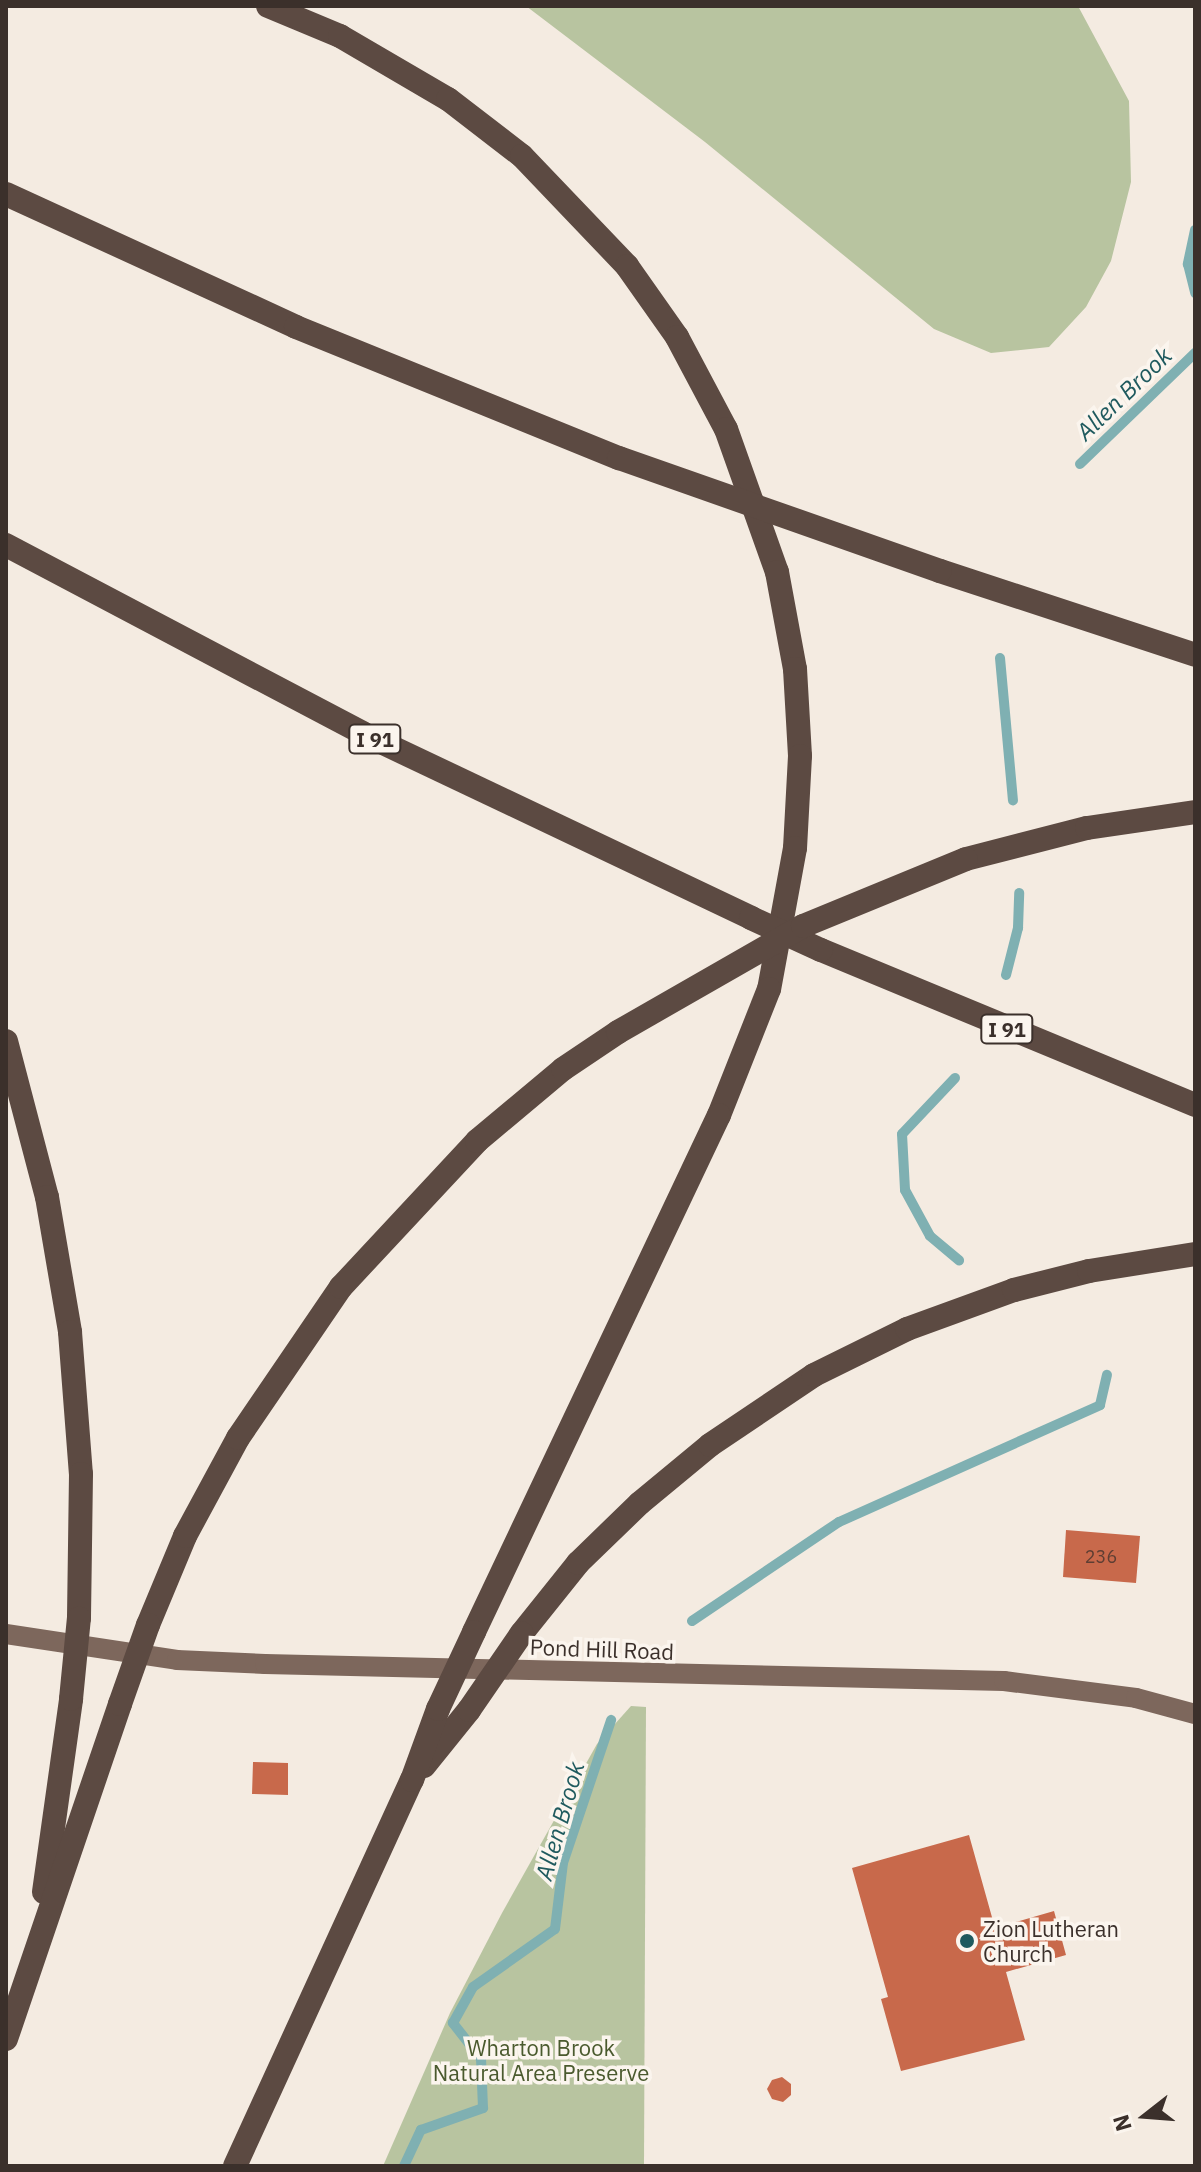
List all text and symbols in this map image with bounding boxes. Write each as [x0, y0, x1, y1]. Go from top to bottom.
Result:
water label: Allen Brook [1070, 341, 1178, 447]
road number: I 91 [347, 723, 403, 755]
road number: I 91 [979, 1013, 1035, 1045]
house number: 236 [1085, 1546, 1117, 1568]
street label: Pond Hill Road [529, 1633, 675, 1665]
water label: Allen Brook [529, 1759, 591, 1883]
place label: Zion Lutheran Church [983, 1915, 1119, 1966]
marker: Zion Lutheran Church [958, 1932, 976, 1950]
park label: Wharton Brook Natural Area Preserve [433, 2034, 649, 2086]
north arrow [1105, 2076, 1185, 2156]
text: N [1105, 2111, 1138, 2135]

